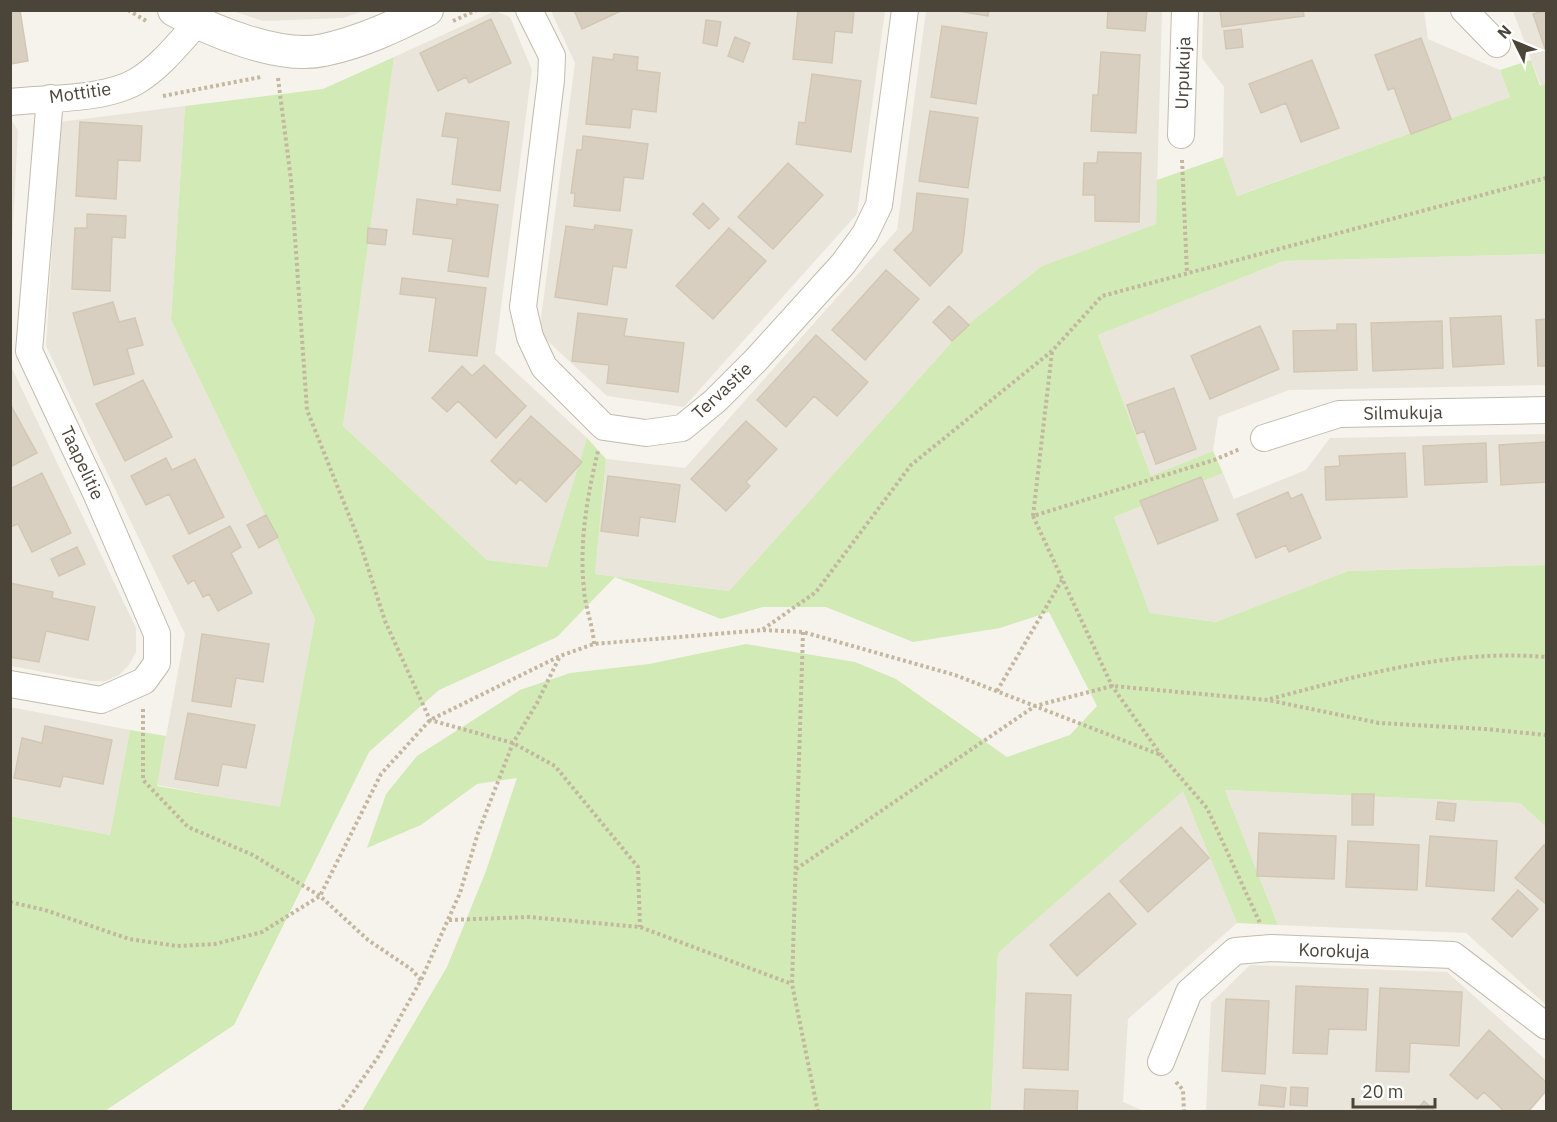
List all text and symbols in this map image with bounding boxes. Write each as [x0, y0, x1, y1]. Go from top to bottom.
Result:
north arrow [1485, 12, 1545, 72]
text: N [1493, 21, 1515, 43]
street label: Urpukuja [1170, 36, 1195, 110]
street label: Mottitie [47, 77, 113, 108]
street label: Tervastie [687, 357, 756, 424]
street label: Silmukuja [1363, 400, 1443, 425]
street label: Taapelitie [55, 422, 110, 503]
street label: Korokuja [1298, 938, 1370, 963]
scale bar [1353, 1071, 1436, 1109]
text: 20 m [1362, 1080, 1404, 1103]

